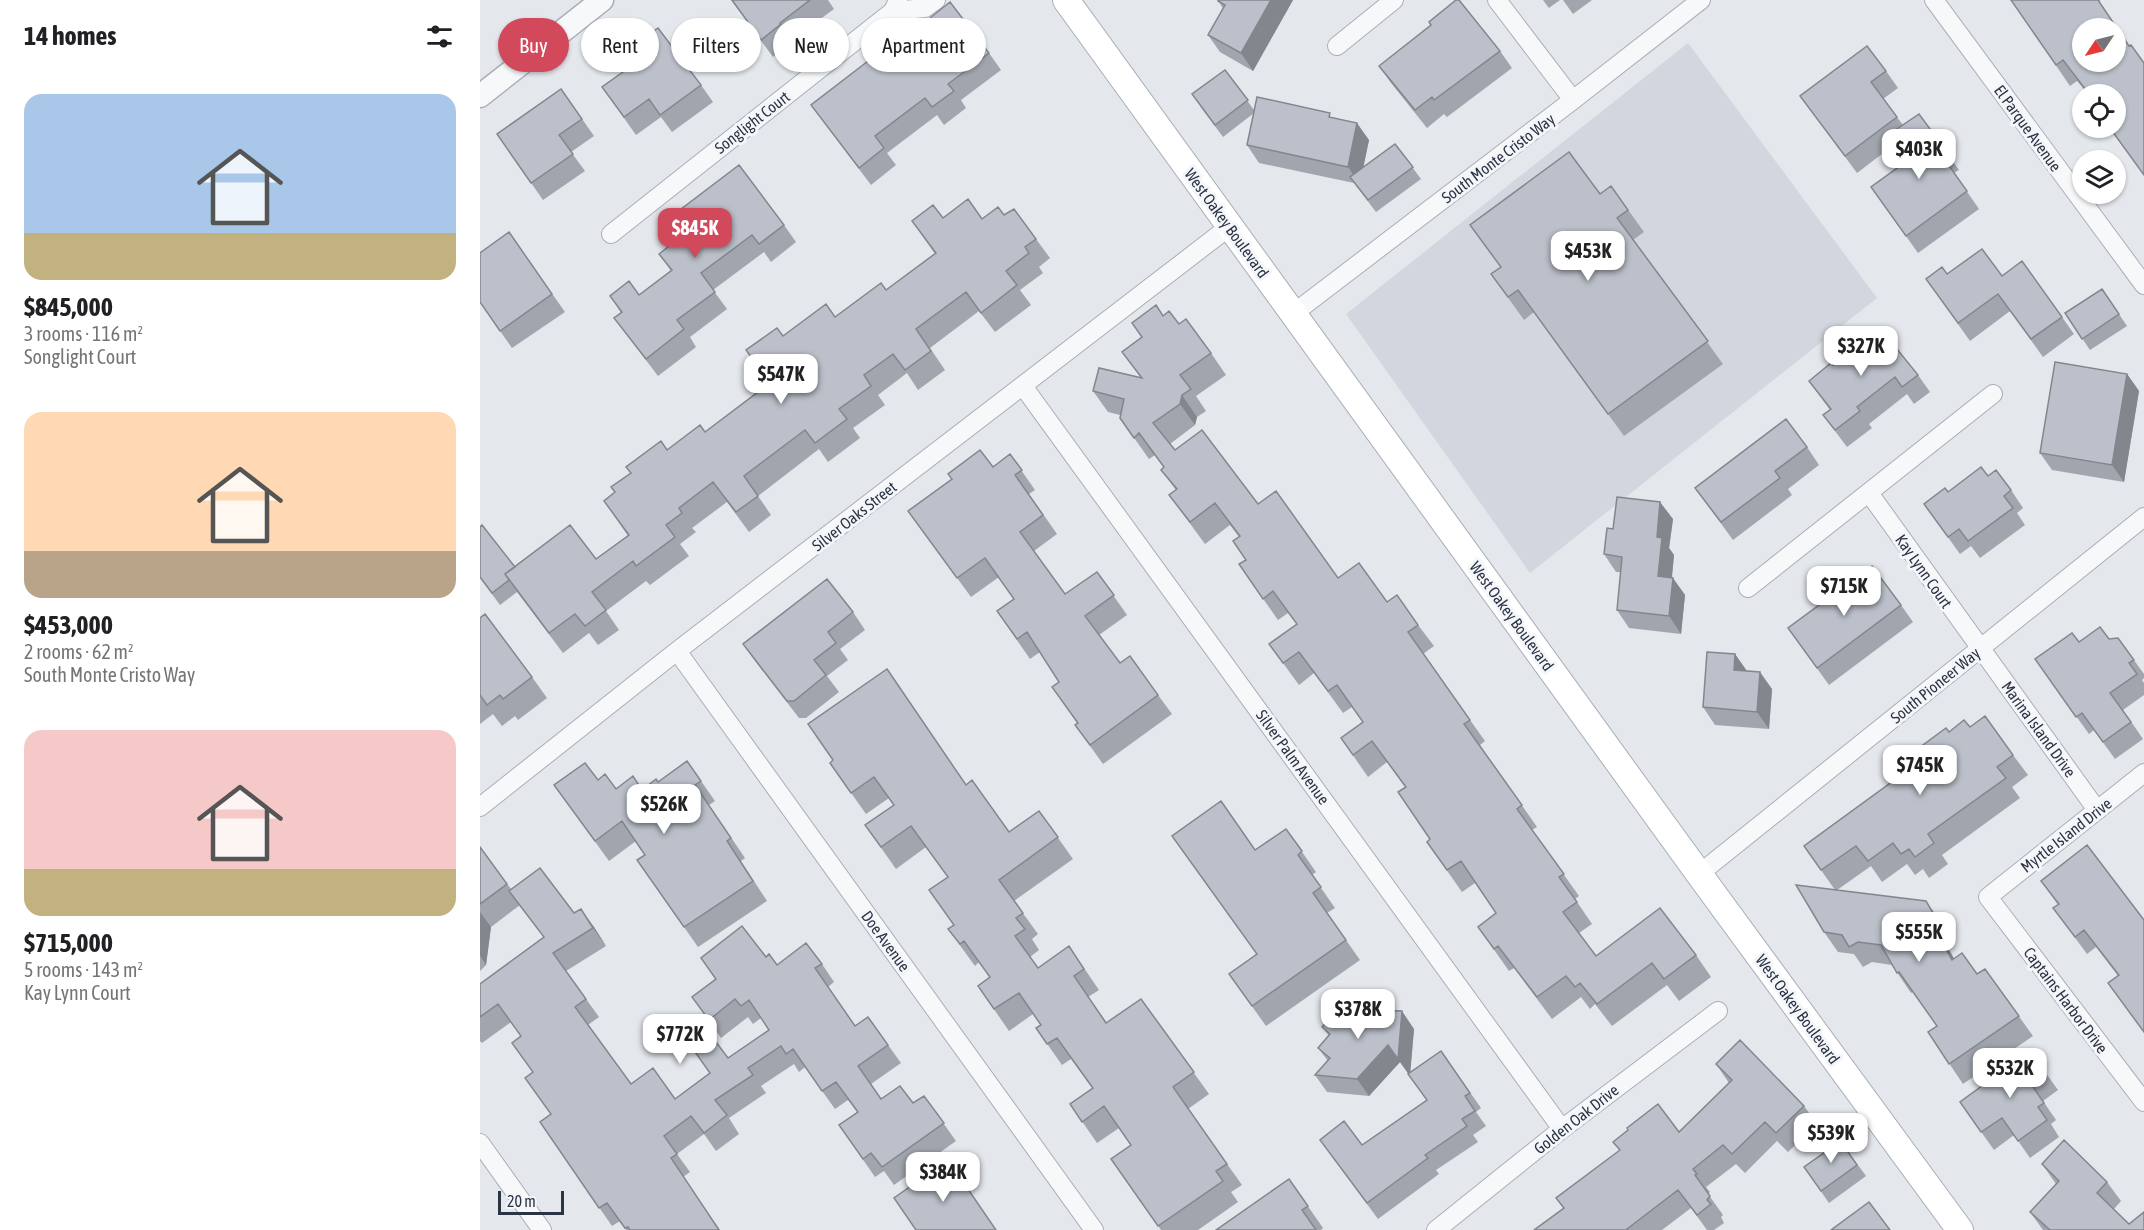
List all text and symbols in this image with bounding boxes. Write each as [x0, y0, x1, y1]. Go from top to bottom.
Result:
chip: Buy [498, 18, 569, 72]
chip: Rent [581, 18, 659, 72]
chip: Filters [671, 18, 761, 72]
chip: New [773, 18, 849, 72]
chip: Apartment [861, 18, 986, 72]
north arrow [2072, 18, 2126, 72]
map controls [2072, 18, 2126, 204]
icon: filters [423, 20, 456, 53]
text: 14 homes [24, 21, 117, 51]
street label: El Parque Avenue [1990, 81, 2065, 175]
button: locate [2072, 84, 2126, 138]
street label: Songlight Court [711, 87, 794, 158]
street label: South Monte Cristo Way [1438, 109, 1559, 207]
pin: $403K [1877, 129, 1961, 180]
icon: home [186, 133, 294, 241]
text: $403K [1896, 137, 1942, 160]
button: layers [2072, 150, 2126, 204]
street label: West Oakey Boulevard [1181, 165, 1273, 282]
pin: $845K [653, 208, 737, 259]
text: $845K [672, 216, 718, 239]
pin: $453K [1546, 231, 1630, 282]
text: $453K [1565, 239, 1611, 262]
text: $845,000 [24, 292, 113, 322]
text: 3 rooms · 116 m² [24, 322, 143, 345]
pin: $327K [1819, 326, 1903, 377]
text: $327K [1838, 334, 1884, 357]
text: Songlight Court [24, 345, 136, 368]
pin: $547K [739, 354, 823, 405]
text: $547K [758, 362, 804, 385]
icon: home [186, 451, 294, 559]
street label: Silver Oaks Street [808, 477, 900, 554]
street label: Kay Lynn Court [1891, 531, 1956, 612]
street label: West Oakey Boulevard [1466, 558, 1558, 675]
pin: $715K [1802, 566, 1886, 617]
text: $715K [1821, 574, 1867, 597]
text: $453,000 [24, 610, 113, 640]
text: 2 rooms · 62 m² [24, 640, 134, 663]
street label: South Pioneer Way [1887, 643, 1984, 727]
text: South Monte Cristo Way [24, 663, 195, 686]
street label: Marina Island Drive [1998, 678, 2080, 780]
street label: Silver Palm Avenue [1253, 706, 1333, 808]
pin: $745K [1878, 745, 1962, 796]
text: $745K [1897, 753, 1943, 776]
icon: home [186, 769, 294, 877]
pin: $526K [622, 784, 706, 835]
text: $526K [641, 792, 687, 815]
street label: Myrtle Island Drive [2017, 794, 2116, 877]
street label: Doe Avenue [858, 907, 914, 975]
pin: $555K [1877, 912, 1961, 963]
text: $555K [1896, 920, 1942, 943]
text: $715,000 [24, 928, 113, 958]
street label: Captains Harbor Drive [2019, 943, 2112, 1057]
street label: West Oakey Boulevard [1752, 951, 1844, 1068]
text: 5 rooms · 143 m² [24, 958, 143, 981]
text: Kay Lynn Court [24, 981, 131, 1004]
pin: $378K [1316, 989, 1400, 1040]
text: $378K [1335, 997, 1381, 1020]
pin: $772K [638, 1014, 722, 1065]
text: $772K [657, 1022, 703, 1045]
pin: $532K [1968, 1048, 2052, 1099]
text: $532K [1987, 1056, 2033, 1079]
street label: Golden Oak Drive [1530, 1081, 1622, 1157]
pin: $539K [1789, 1113, 1873, 1164]
text: $539K [1808, 1121, 1854, 1144]
pin: $384K [901, 1152, 985, 1203]
text: $384K [920, 1160, 966, 1183]
scale bar [498, 1188, 564, 1216]
text: 20 m [507, 1192, 536, 1210]

